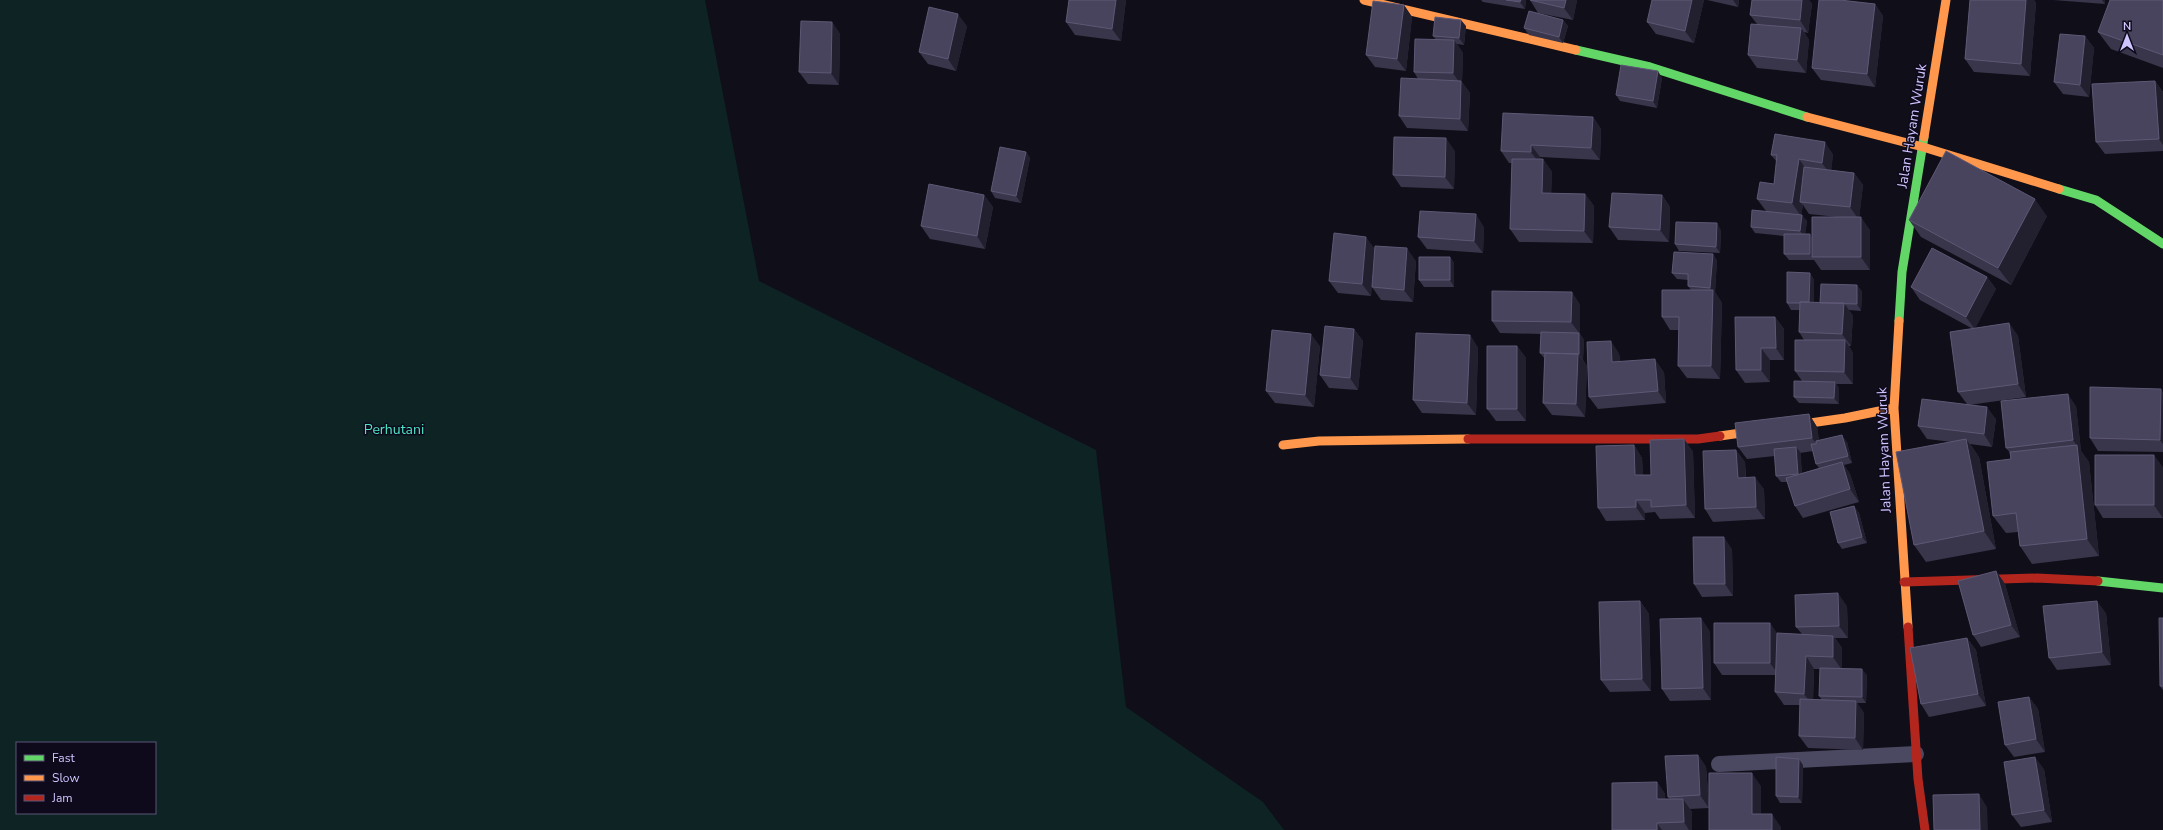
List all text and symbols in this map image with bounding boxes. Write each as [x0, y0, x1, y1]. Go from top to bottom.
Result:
north arrow [2107, 16, 2147, 56]
text: N [2123, 19, 2131, 34]
street label: Jalan Hayam Wuruk [1893, 62, 1931, 190]
street label: Jalan Hayam Wuruk [1872, 386, 1896, 514]
park label: Perhutani [364, 420, 424, 439]
legend [16, 742, 156, 814]
text: Fast [52, 750, 75, 766]
text: Slow [52, 770, 80, 786]
text: Jam [51, 790, 73, 806]

